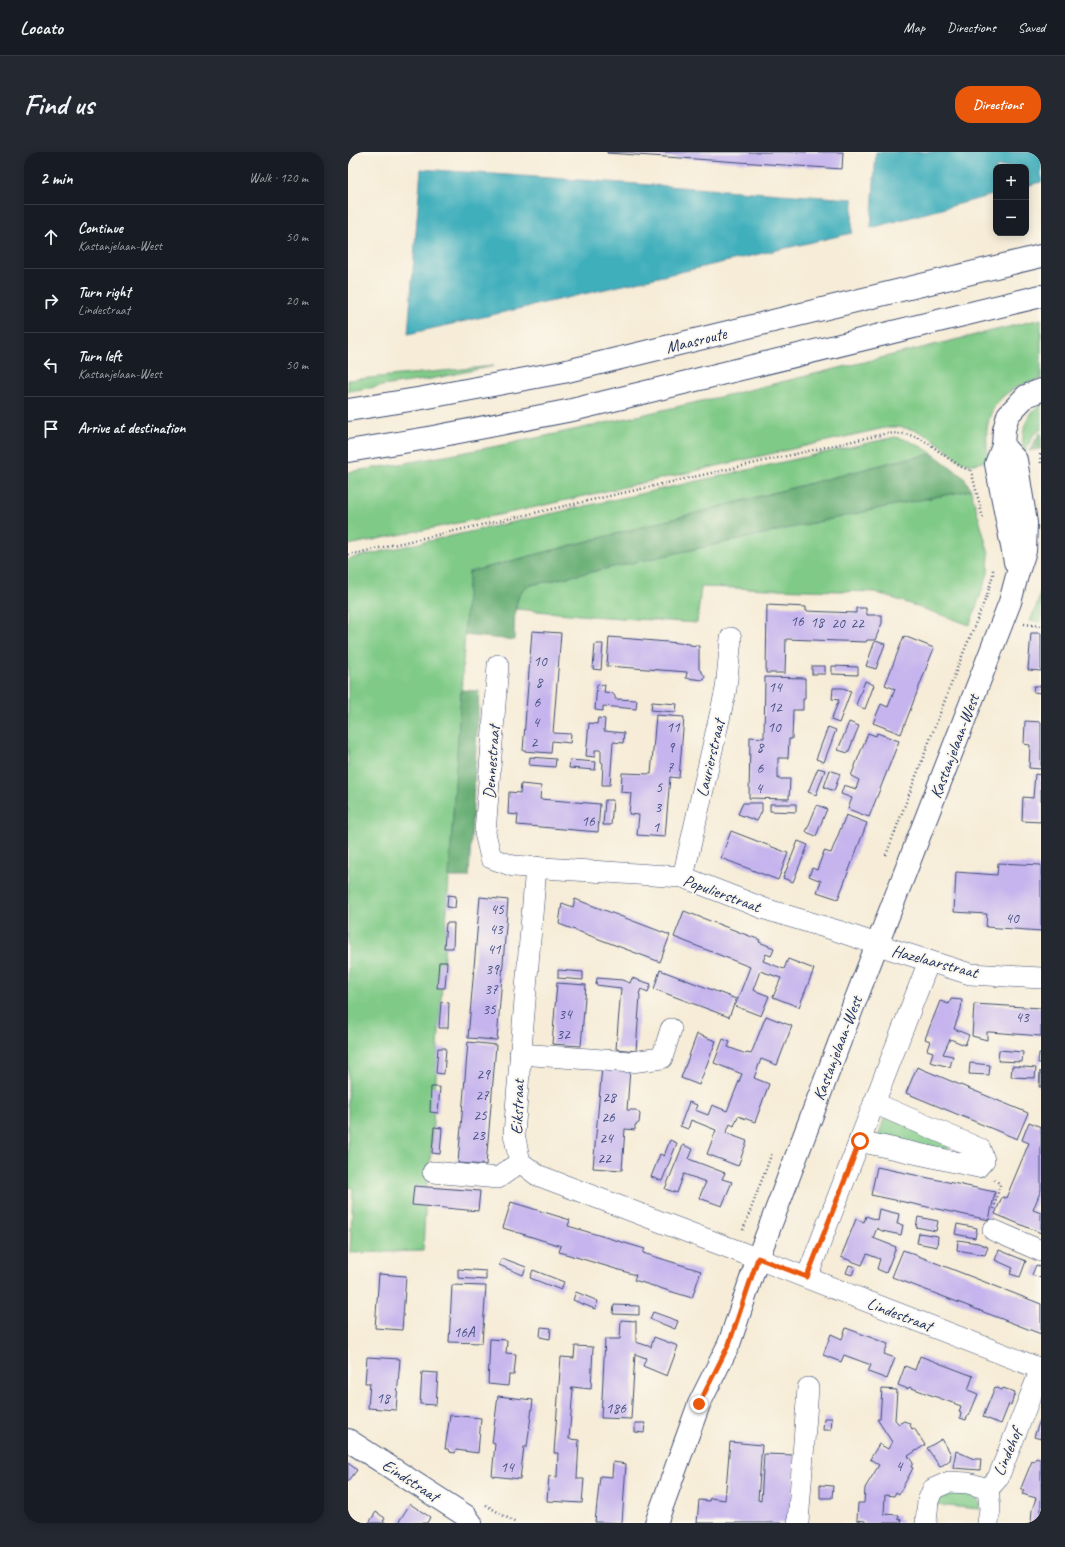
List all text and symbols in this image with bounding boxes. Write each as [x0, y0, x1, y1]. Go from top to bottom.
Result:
text: Locato [20, 16, 63, 40]
text: Map [904, 19, 925, 36]
text: Directions [947, 19, 996, 36]
text: Saved [1018, 19, 1045, 36]
button: Directions [955, 86, 1041, 123]
text: Find us [24, 87, 94, 122]
map controls [993, 164, 1029, 236]
button: + [993, 164, 1029, 200]
text: 2 min [40, 168, 73, 189]
text: Walk · 120 m [249, 170, 308, 186]
button: − [993, 200, 1029, 236]
text: Continue [78, 219, 123, 238]
icon: ahead [40, 226, 62, 248]
text: 50 m [286, 229, 308, 245]
text: Kastanjelaan-West [78, 238, 162, 254]
text: Turn right [78, 283, 131, 302]
icon: right [40, 290, 62, 312]
text: 20 m [286, 293, 308, 309]
text: Lindestraat [78, 302, 130, 318]
street label: Maasroute [664, 322, 730, 358]
text: Turn left [78, 347, 121, 366]
icon: left [40, 354, 62, 376]
text: 50 m [286, 357, 308, 373]
text: Kastanjelaan-West [78, 366, 162, 382]
icon: arrive [40, 418, 62, 440]
text: Arrive at destination [78, 419, 185, 438]
house number: 16 [790, 612, 805, 631]
house number: 18 [810, 613, 825, 632]
house number: 20 [831, 614, 846, 633]
house number: 22 [850, 614, 865, 633]
house number: 10 [533, 652, 548, 671]
house number: 8 [536, 673, 544, 692]
house number: 14 [768, 678, 783, 697]
street label: Kastanjelaan-West [925, 689, 985, 801]
house number: 6 [534, 693, 542, 712]
house number: 12 [768, 698, 783, 717]
house number: 4 [533, 713, 541, 732]
street label: Laurierstraat [691, 715, 730, 799]
house number: 11 [666, 718, 681, 737]
house number: 10 [767, 718, 782, 737]
street label: Dennestraat [478, 722, 505, 800]
house number: 2 [531, 733, 539, 752]
house number: 9 [668, 738, 676, 757]
house number: 8 [757, 738, 765, 757]
house number: 7 [667, 758, 675, 777]
house number: 6 [757, 759, 765, 778]
house number: 5 [656, 778, 664, 797]
house number: 4 [756, 779, 764, 798]
house number: 3 [655, 798, 663, 817]
house number: 16 [581, 812, 596, 831]
house number: 1 [653, 818, 661, 837]
street label: Populierstraat [680, 870, 766, 918]
house number: 45 [490, 900, 505, 919]
house number: 40 [1005, 909, 1020, 928]
house number: 43 [489, 920, 504, 939]
house number: 41 [487, 940, 502, 959]
street label: Hazelaarstraat [890, 940, 982, 984]
house number: 39 [485, 960, 500, 979]
house number: 37 [484, 980, 499, 999]
street label: Kastanjelaan-West [808, 991, 868, 1103]
house number: 35 [482, 1000, 497, 1019]
house number: 34 [558, 1005, 573, 1024]
house number: 43 [1015, 1008, 1030, 1027]
house number: 32 [556, 1025, 571, 1044]
house number: 29 [476, 1065, 491, 1084]
street label: Eikstraat [506, 1077, 529, 1135]
house number: 27 [475, 1086, 490, 1105]
house number: 28 [602, 1088, 617, 1107]
house number: 25 [473, 1106, 488, 1125]
house number: 26 [601, 1108, 616, 1127]
house number: 23 [471, 1126, 486, 1145]
house number: 24 [599, 1129, 614, 1148]
route start [851, 1132, 869, 1150]
house number: 22 [597, 1149, 612, 1168]
street label: Lindestraat [864, 1292, 938, 1337]
house number: 16A [453, 1323, 476, 1342]
house number: 18 [376, 1389, 391, 1408]
route end [690, 1395, 708, 1413]
house number: 186 [606, 1399, 627, 1418]
street label: Lindehof [988, 1422, 1028, 1479]
street label: Eindstraat [378, 1454, 445, 1508]
house number: 4 [896, 1457, 904, 1476]
house number: 14 [500, 1458, 515, 1477]

